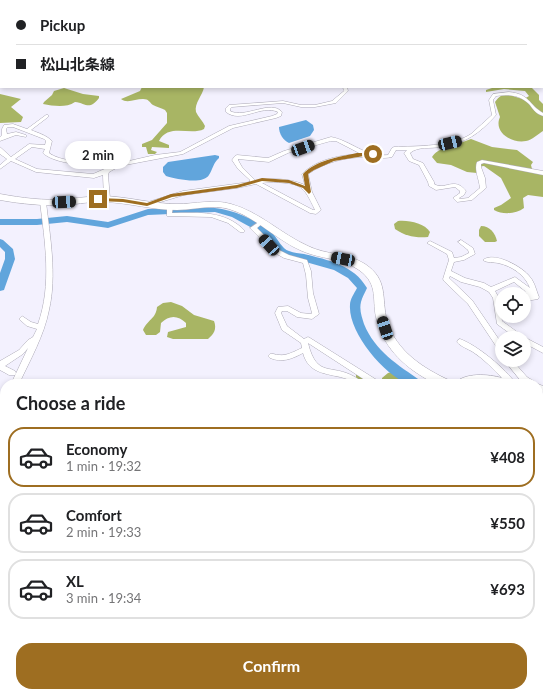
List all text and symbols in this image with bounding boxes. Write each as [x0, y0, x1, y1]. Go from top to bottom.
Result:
text: Pickup [40, 16, 85, 34]
text: 松山北条線 [40, 55, 115, 73]
car [437, 134, 463, 152]
car [290, 138, 316, 158]
callout: 2 min [65, 141, 131, 169]
route start [364, 145, 382, 163]
text: 2 min [82, 147, 114, 163]
route end [89, 190, 107, 208]
car [52, 195, 76, 209]
car [257, 232, 281, 258]
car [330, 251, 356, 267]
map controls [495, 287, 531, 367]
button: locate [495, 287, 531, 323]
car [376, 315, 394, 341]
button: layers [495, 331, 531, 367]
text: Choose a ride [16, 392, 125, 414]
icon: car [18, 439, 54, 475]
text: Economy [66, 440, 127, 458]
text: ¥408 [490, 448, 525, 466]
text: 1 min · 19:32 [66, 458, 141, 474]
icon: car [18, 505, 54, 541]
text: Comfort [66, 506, 122, 524]
text: ¥550 [490, 514, 525, 532]
text: 2 min · 19:33 [66, 524, 141, 540]
icon: car [18, 571, 54, 607]
text: XL [66, 572, 84, 590]
text: ¥693 [490, 580, 525, 598]
text: 3 min · 19:34 [66, 590, 141, 606]
button: Confirm [16, 643, 527, 689]

